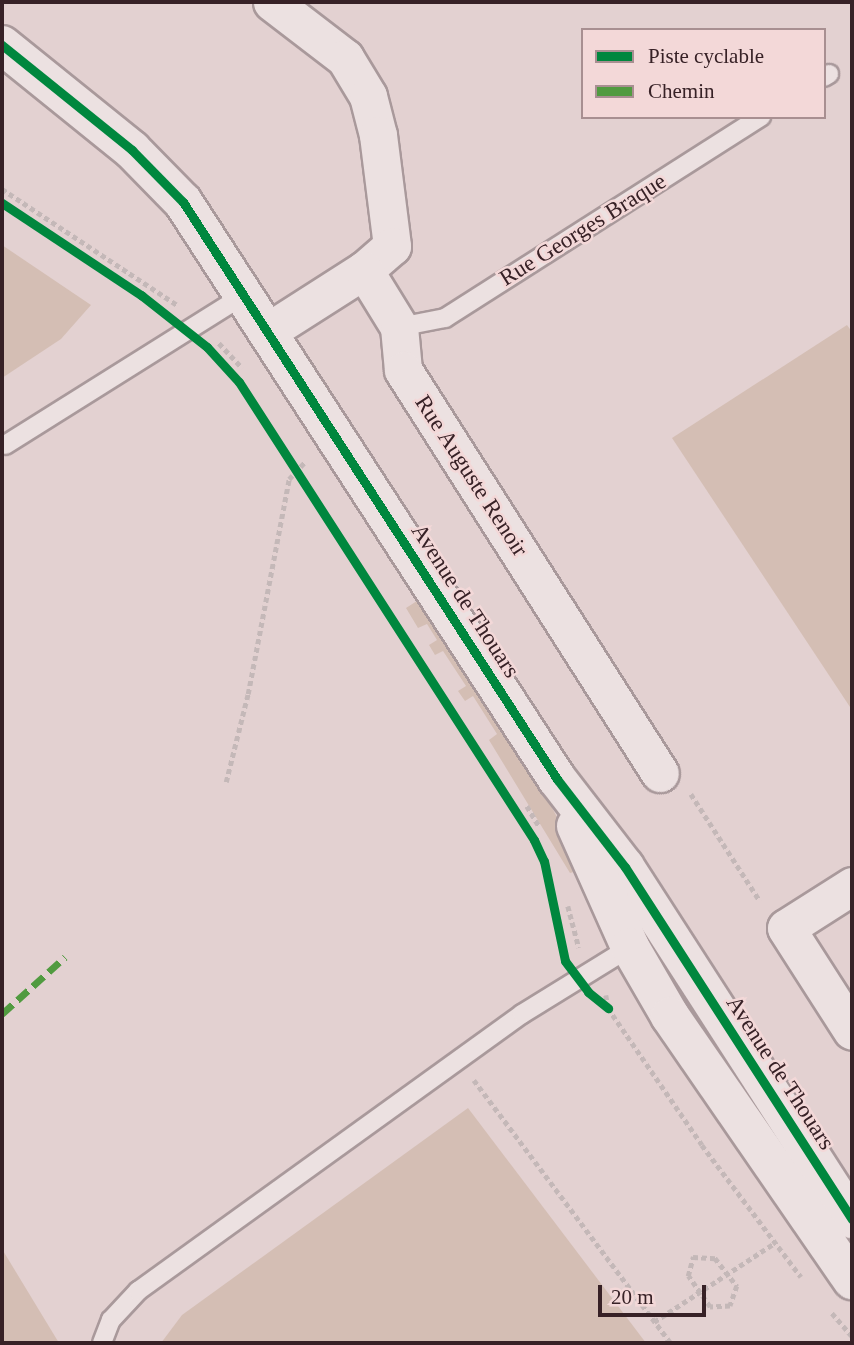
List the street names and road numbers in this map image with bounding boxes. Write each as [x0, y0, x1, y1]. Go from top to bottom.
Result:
street label: Rue Georges Braque [495, 168, 671, 292]
street label: Rue Auguste Renoir [408, 390, 534, 562]
street label: Avenue de Thouars [405, 519, 525, 683]
street label: Avenue de Thouars [720, 991, 840, 1155]

